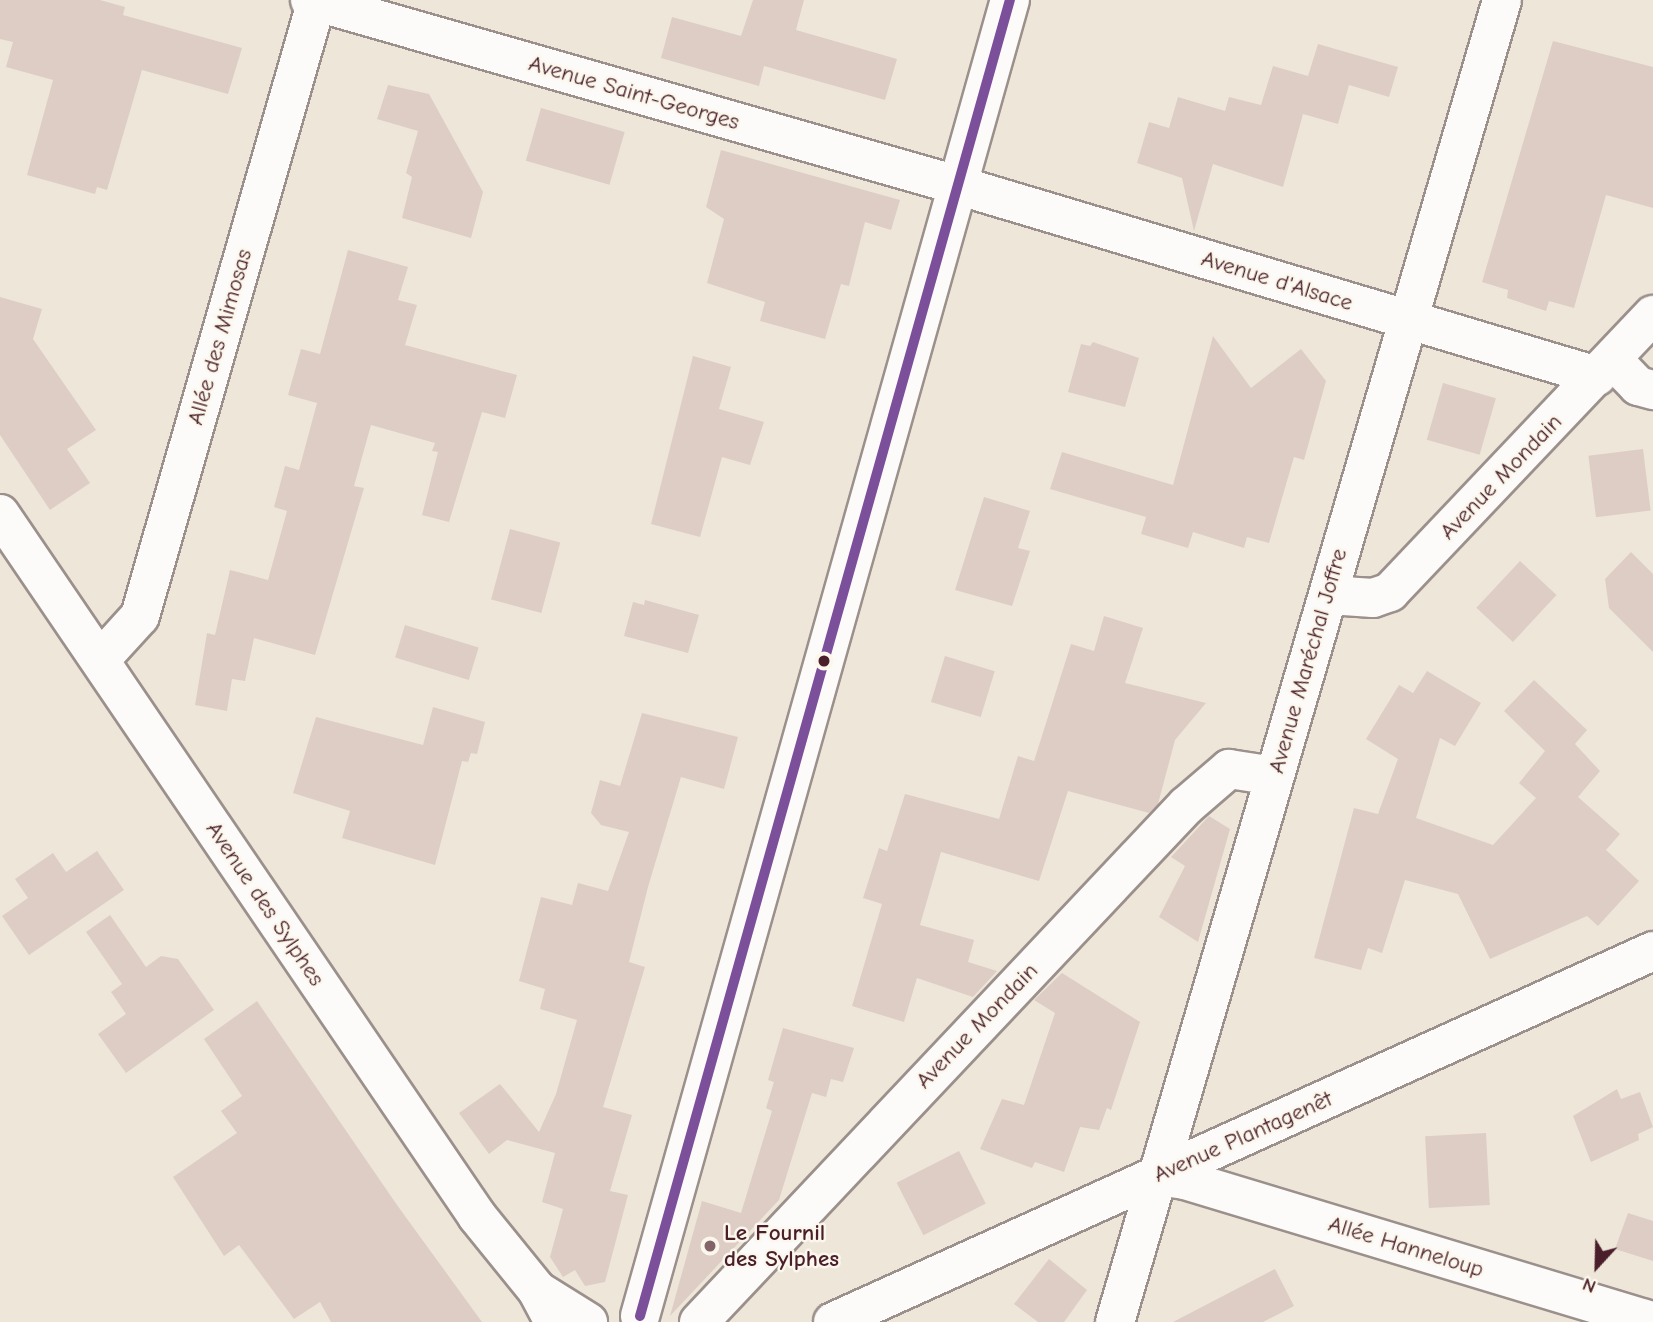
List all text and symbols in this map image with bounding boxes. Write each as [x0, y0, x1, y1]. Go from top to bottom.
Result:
street label: Avenue Saint-Georges [525, 50, 743, 136]
street label: Avenue d'Alsace [1198, 245, 1356, 317]
street label: Allée des Mimosas [182, 246, 258, 428]
street label: Avenue Mondain [1434, 408, 1568, 546]
street label: Avenue Maréchal Joffre [1263, 545, 1353, 777]
unlabelled marker [817, 654, 831, 668]
street label: Avenue des Sylphes [200, 817, 330, 991]
street label: Avenue Mondain [910, 957, 1044, 1095]
street label: Avenue Plantagenêt [1149, 1085, 1337, 1189]
street label: Allée Hanneloup [1325, 1210, 1487, 1284]
place label: Le Fournil des Sylphes [724, 1219, 839, 1273]
north arrow [1562, 1231, 1632, 1301]
marker: Le Fournil des Sylphes [702, 1238, 718, 1254]
text: N [1579, 1273, 1599, 1298]

